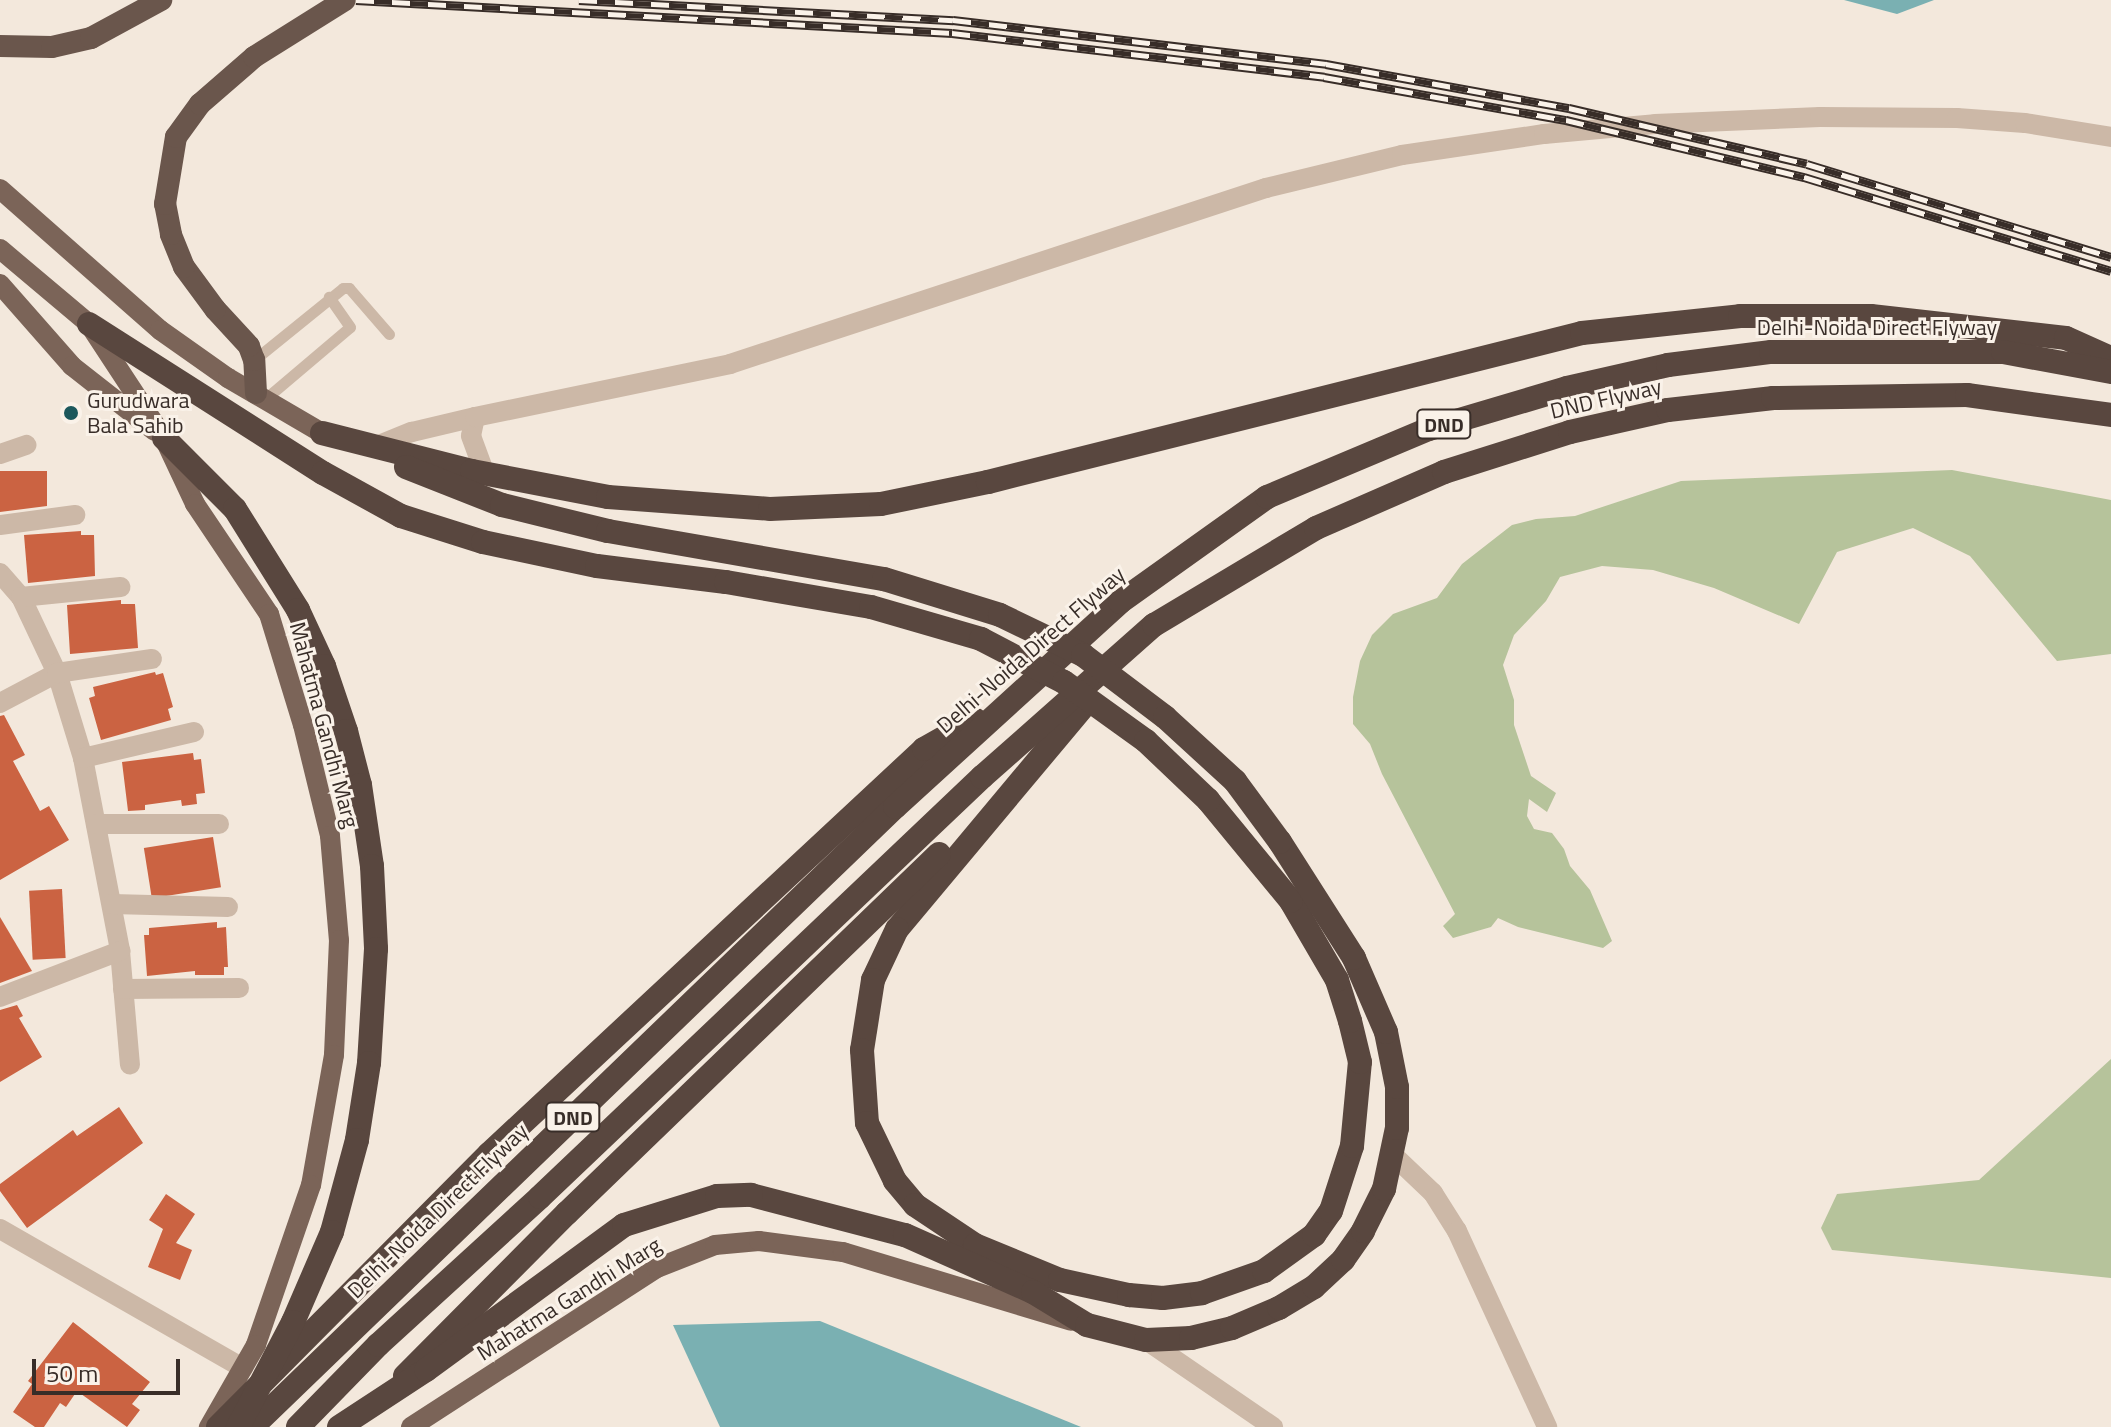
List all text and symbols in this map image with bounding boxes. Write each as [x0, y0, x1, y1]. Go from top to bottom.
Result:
street label: Delhi-Noida Direct Flyway [1757, 315, 1997, 341]
street label: DND Flyway [1548, 373, 1664, 425]
place label: Gurudwara Bala Sahib [87, 387, 189, 438]
marker: Gurudwara Bala Sahib [62, 404, 80, 422]
road number: DND [1416, 408, 1472, 440]
street label: Delhi-Noida Direct Flyway [932, 561, 1130, 739]
street label: Mahatma Gandhi Marg [284, 619, 364, 831]
road number: DND [545, 1101, 601, 1133]
street label: Delhi-Noida Direct Flyway [342, 1118, 534, 1304]
street label: Mahatma Gandhi Marg [472, 1232, 666, 1366]
scale bar [36, 1343, 184, 1393]
text: 50 m [46, 1355, 98, 1391]

